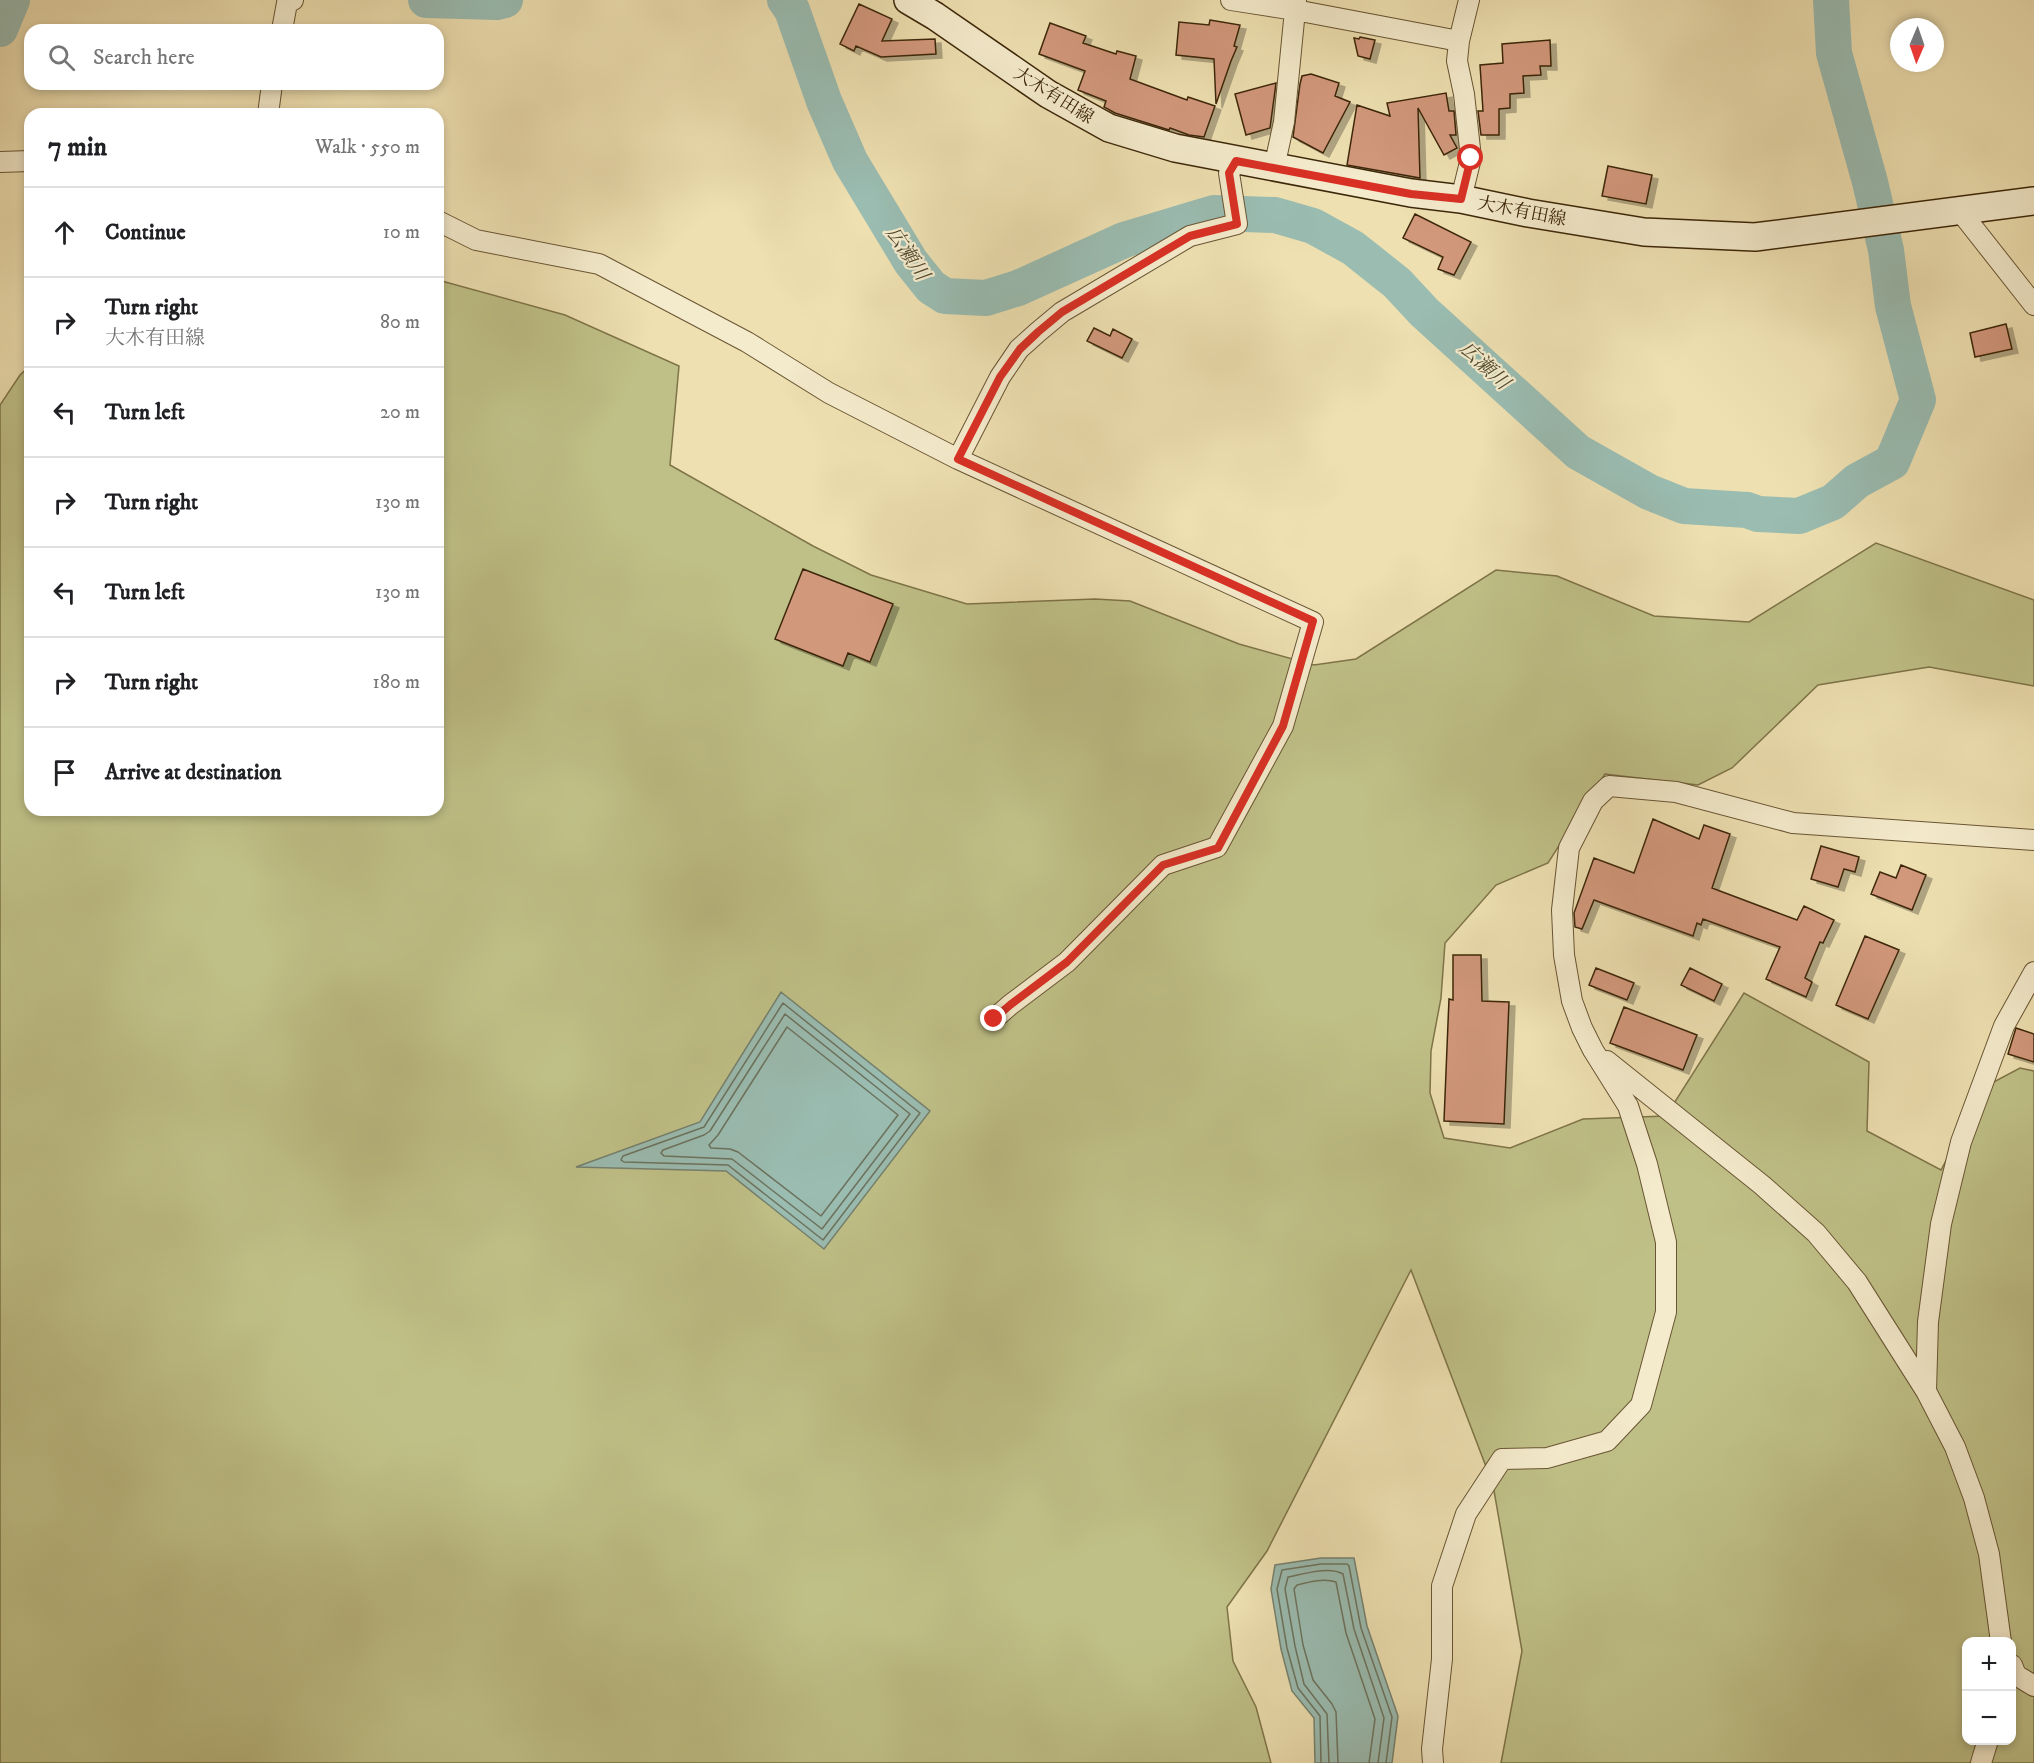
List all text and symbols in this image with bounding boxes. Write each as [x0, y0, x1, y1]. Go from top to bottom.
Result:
north arrow [1890, 18, 1944, 72]
search box [24, 24, 444, 90]
icon: search [45, 41, 78, 74]
text: Search here [93, 44, 195, 71]
street label: 大木有田線 [1009, 63, 1097, 129]
text: 7 min [48, 131, 107, 164]
text: Walk · 550 m [315, 135, 420, 160]
route start [1457, 144, 1483, 170]
street label: 大木有田線 [1476, 193, 1568, 231]
icon: ahead [48, 216, 81, 249]
text: Continue [105, 219, 186, 246]
text: 10 m [383, 220, 420, 245]
water label: 広瀬川 [880, 222, 935, 287]
text: Turn right [105, 294, 198, 321]
icon: right [48, 306, 81, 339]
text: 80 m [380, 310, 420, 335]
text: 大木有田線 [105, 326, 205, 351]
water label: 広瀬川 [1454, 336, 1516, 397]
icon: left [48, 396, 81, 429]
text: Turn left [105, 399, 185, 426]
text: 20 m [380, 400, 420, 425]
icon: right [48, 486, 81, 519]
text: Turn right [105, 489, 198, 516]
text: 130 m [375, 490, 420, 515]
icon: left [48, 576, 81, 609]
text: Turn left [105, 579, 185, 606]
text: 130 m [375, 580, 420, 605]
icon: right [48, 666, 81, 699]
text: Turn right [105, 669, 198, 696]
text: 180 m [373, 670, 420, 695]
icon: arrive [48, 756, 81, 789]
text: Arrive at destination [105, 759, 282, 786]
route end [980, 1005, 1006, 1031]
map controls [1962, 1637, 2016, 1745]
button: + [1962, 1637, 2016, 1691]
button: − [1962, 1691, 2016, 1745]

